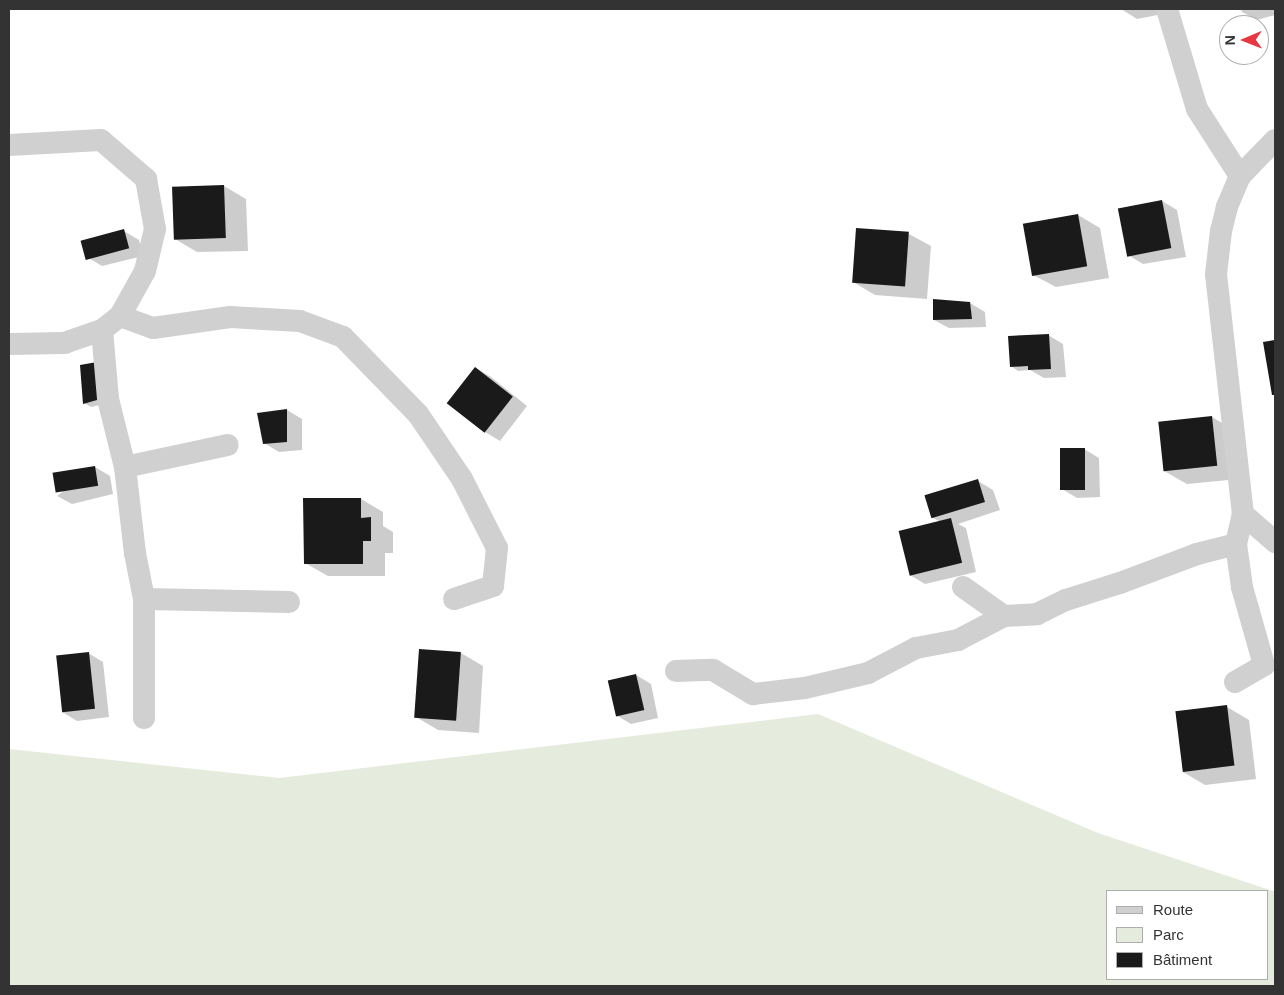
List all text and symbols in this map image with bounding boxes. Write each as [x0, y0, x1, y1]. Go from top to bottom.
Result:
north arrow [1219, 15, 1269, 65]
text: N [1222, 35, 1238, 45]
legend [1106, 890, 1269, 980]
text: Route [1153, 901, 1193, 918]
text: Parc [1153, 926, 1184, 943]
text: Bâtiment [1153, 951, 1212, 968]

